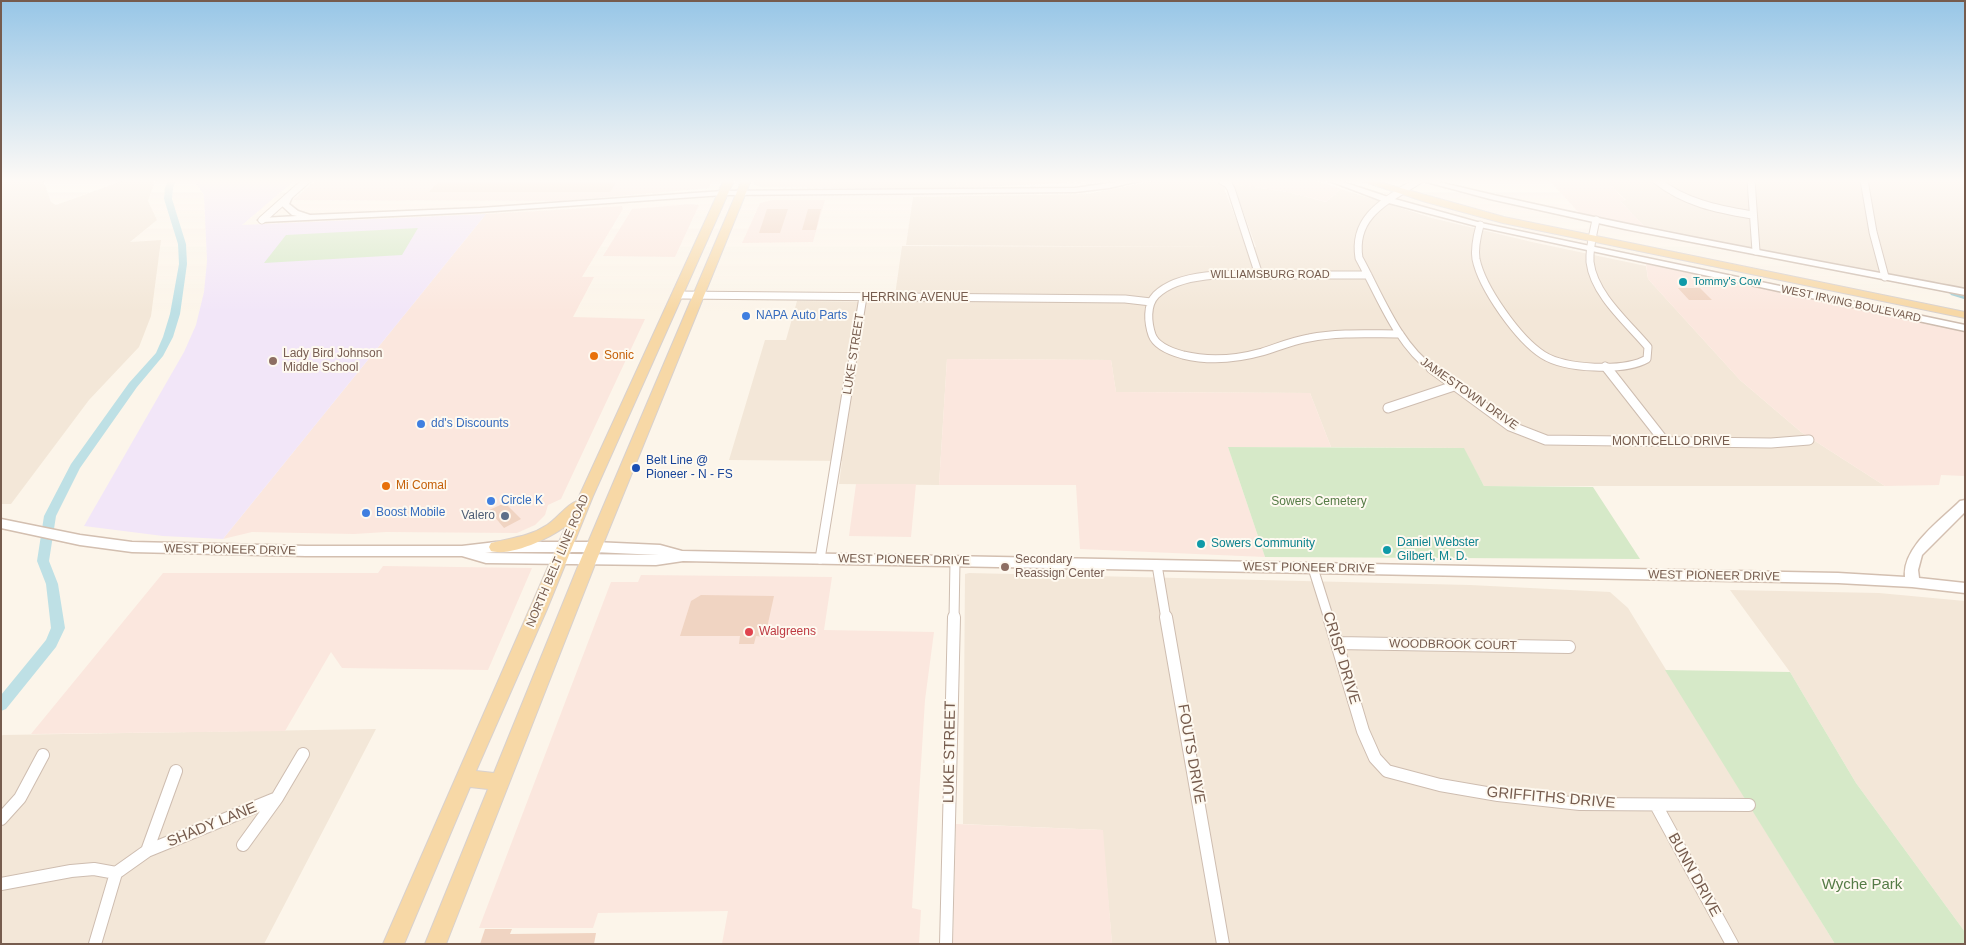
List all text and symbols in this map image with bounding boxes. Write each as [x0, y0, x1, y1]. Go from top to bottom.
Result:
street label: WILLIAMSBURG ROAD [1210, 268, 1330, 282]
place label: Tommy's Cow [1693, 275, 1761, 289]
marker: Tommy's Cow [1677, 276, 1689, 288]
street label: WEST IRVING BOULEVARD [1780, 283, 1922, 325]
street label: HERRING AVENUE [861, 291, 969, 305]
place label: NAPA Auto Parts [756, 309, 847, 323]
marker: NAPA Auto Parts [740, 310, 752, 322]
street label: LUKE STREET [840, 312, 868, 396]
place label: Lady Bird Johnson Middle School [283, 347, 382, 375]
place label: Sonic [604, 349, 634, 363]
marker: Sonic [588, 350, 600, 362]
marker: Lady Bird Johnson Middle School [267, 355, 279, 367]
street label: JAMESTOWN DRIVE [1417, 355, 1521, 433]
place label: dd's Discounts [431, 417, 509, 431]
marker: dd's Discounts [415, 418, 427, 430]
street label: MONTICELLO DRIVE [1612, 435, 1730, 449]
place label: Belt Line @ Pioneer - N - FS [646, 454, 733, 482]
marker: Belt Line @ Pioneer - N - FS [630, 462, 642, 474]
place label: Mi Comal [396, 479, 447, 493]
marker: Mi Comal [380, 480, 392, 492]
street label: NORTH BELT LINE ROAD [523, 492, 593, 630]
place label: Circle K [501, 494, 543, 508]
marker: Circle K [485, 495, 497, 507]
park label: Sowers Cemetery [1271, 495, 1367, 509]
place label: Boost Mobile [376, 506, 445, 520]
marker: Boost Mobile [360, 507, 372, 519]
place label: Valero [461, 509, 495, 523]
marker: Valero [499, 510, 511, 522]
place label: Daniel Webster Gilbert, M. D. [1397, 536, 1479, 564]
place label: Sowers Community [1211, 537, 1315, 551]
marker: Sowers Community [1195, 538, 1207, 550]
street label: WEST PIONEER DRIVE [164, 542, 296, 558]
marker: Daniel Webster Gilbert, M. D. [1381, 544, 1393, 556]
street label: WEST PIONEER DRIVE [838, 552, 970, 568]
place label: Secondary Reassign Center [1015, 553, 1104, 581]
street label: WEST PIONEER DRIVE [1243, 560, 1375, 576]
marker: Secondary Reassign Center [999, 561, 1011, 573]
street label: WEST PIONEER DRIVE [1648, 568, 1780, 584]
street label: CRISP DRIVE [1318, 610, 1364, 706]
place label: Walgreens [759, 625, 816, 639]
marker: Walgreens [743, 626, 755, 638]
street label: WOODBROOK COURT [1389, 637, 1517, 653]
street label: LUKE STREET [940, 701, 960, 803]
street label: FOUTS DRIVE [1173, 703, 1209, 805]
street label: GRIFFITHS DRIVE [1486, 783, 1616, 813]
street label: SHADY LANE [165, 799, 259, 851]
street label: BUNN DRIVE [1664, 830, 1724, 920]
park label: Wyche Park [1822, 876, 1902, 894]

